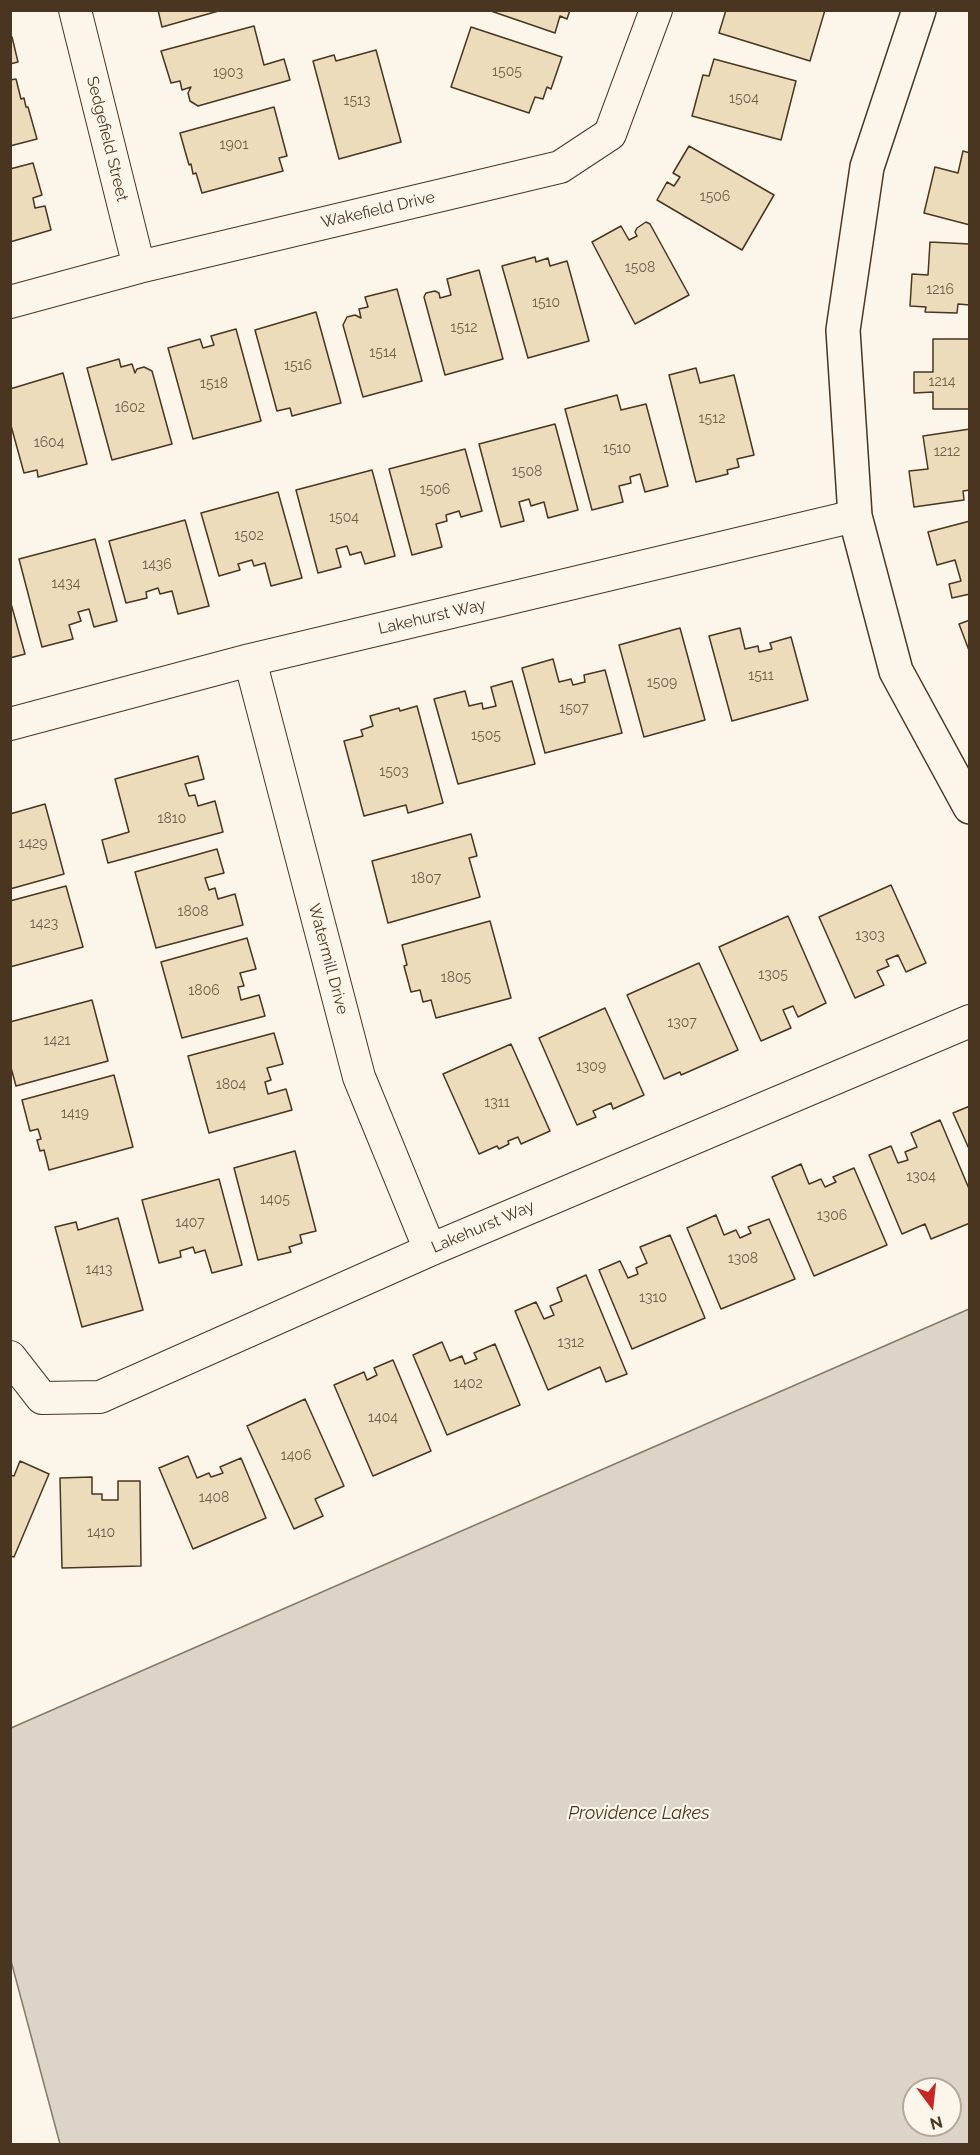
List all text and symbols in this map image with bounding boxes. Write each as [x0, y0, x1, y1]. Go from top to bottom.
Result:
house number: 1505 [492, 64, 522, 80]
house number: 1903 [213, 65, 243, 81]
street label: Sedgefield Street [82, 74, 132, 204]
house number: 1504 [729, 91, 759, 107]
house number: 1513 [343, 93, 371, 109]
house number: 1901 [220, 137, 248, 153]
street label: Wakefield Drive [319, 188, 437, 232]
house number: 1506 [700, 189, 730, 205]
house number: 1508 [625, 260, 655, 276]
house number: 1216 [926, 282, 954, 298]
house number: 1510 [532, 295, 560, 311]
house number: 1512 [451, 320, 477, 336]
house number: 1514 [369, 345, 397, 361]
house number: 1516 [284, 358, 312, 374]
house number: 1214 [929, 374, 955, 390]
house number: 1518 [200, 376, 228, 392]
house number: 1602 [115, 400, 145, 416]
house number: 1512 [699, 411, 725, 427]
house number: 1604 [34, 435, 64, 451]
house number: 1510 [603, 441, 631, 457]
house number: 1212 [934, 444, 960, 460]
house number: 1508 [512, 464, 542, 480]
house number: 1506 [420, 482, 450, 498]
house number: 1504 [329, 510, 359, 526]
house number: 1502 [234, 528, 264, 544]
house number: 1436 [142, 557, 172, 573]
house number: 1434 [52, 576, 80, 592]
street label: Lakehurst Way [376, 595, 488, 639]
house number: 1511 [748, 668, 774, 684]
house number: 1509 [647, 675, 677, 691]
house number: 1507 [559, 701, 589, 717]
house number: 1505 [471, 728, 501, 744]
house number: 1503 [379, 764, 409, 780]
house number: 1810 [158, 811, 186, 827]
house number: 1429 [18, 836, 48, 852]
house number: 1807 [411, 871, 441, 887]
street label: Watermill Drive [304, 901, 352, 1017]
house number: 1808 [177, 904, 209, 920]
house number: 1423 [30, 916, 58, 932]
house number: 1303 [855, 928, 885, 944]
house number: 1305 [758, 967, 788, 983]
house number: 1805 [441, 970, 471, 986]
house number: 1806 [188, 983, 220, 999]
house number: 1307 [667, 1015, 697, 1031]
house number: 1421 [44, 1033, 70, 1049]
house number: 1309 [576, 1059, 606, 1075]
house number: 1804 [216, 1077, 246, 1093]
house number: 1311 [484, 1095, 510, 1111]
house number: 1419 [61, 1106, 89, 1122]
house number: 1304 [906, 1169, 936, 1185]
house number: 1405 [260, 1192, 290, 1208]
street label: Lakehurst Way [429, 1197, 537, 1257]
house number: 1306 [817, 1208, 847, 1224]
house number: 1407 [175, 1215, 205, 1231]
house number: 1308 [728, 1251, 758, 1267]
house number: 1413 [85, 1262, 113, 1278]
house number: 1310 [639, 1290, 667, 1306]
house number: 1312 [558, 1335, 584, 1351]
house number: 1402 [453, 1376, 483, 1392]
house number: 1404 [368, 1410, 398, 1426]
house number: 1406 [281, 1448, 311, 1464]
house number: 1408 [199, 1490, 229, 1506]
house number: 1410 [87, 1525, 115, 1541]
water label: Providence Lakes [568, 1803, 710, 1825]
north arrow [902, 2077, 962, 2137]
text: N [928, 2112, 945, 2134]

